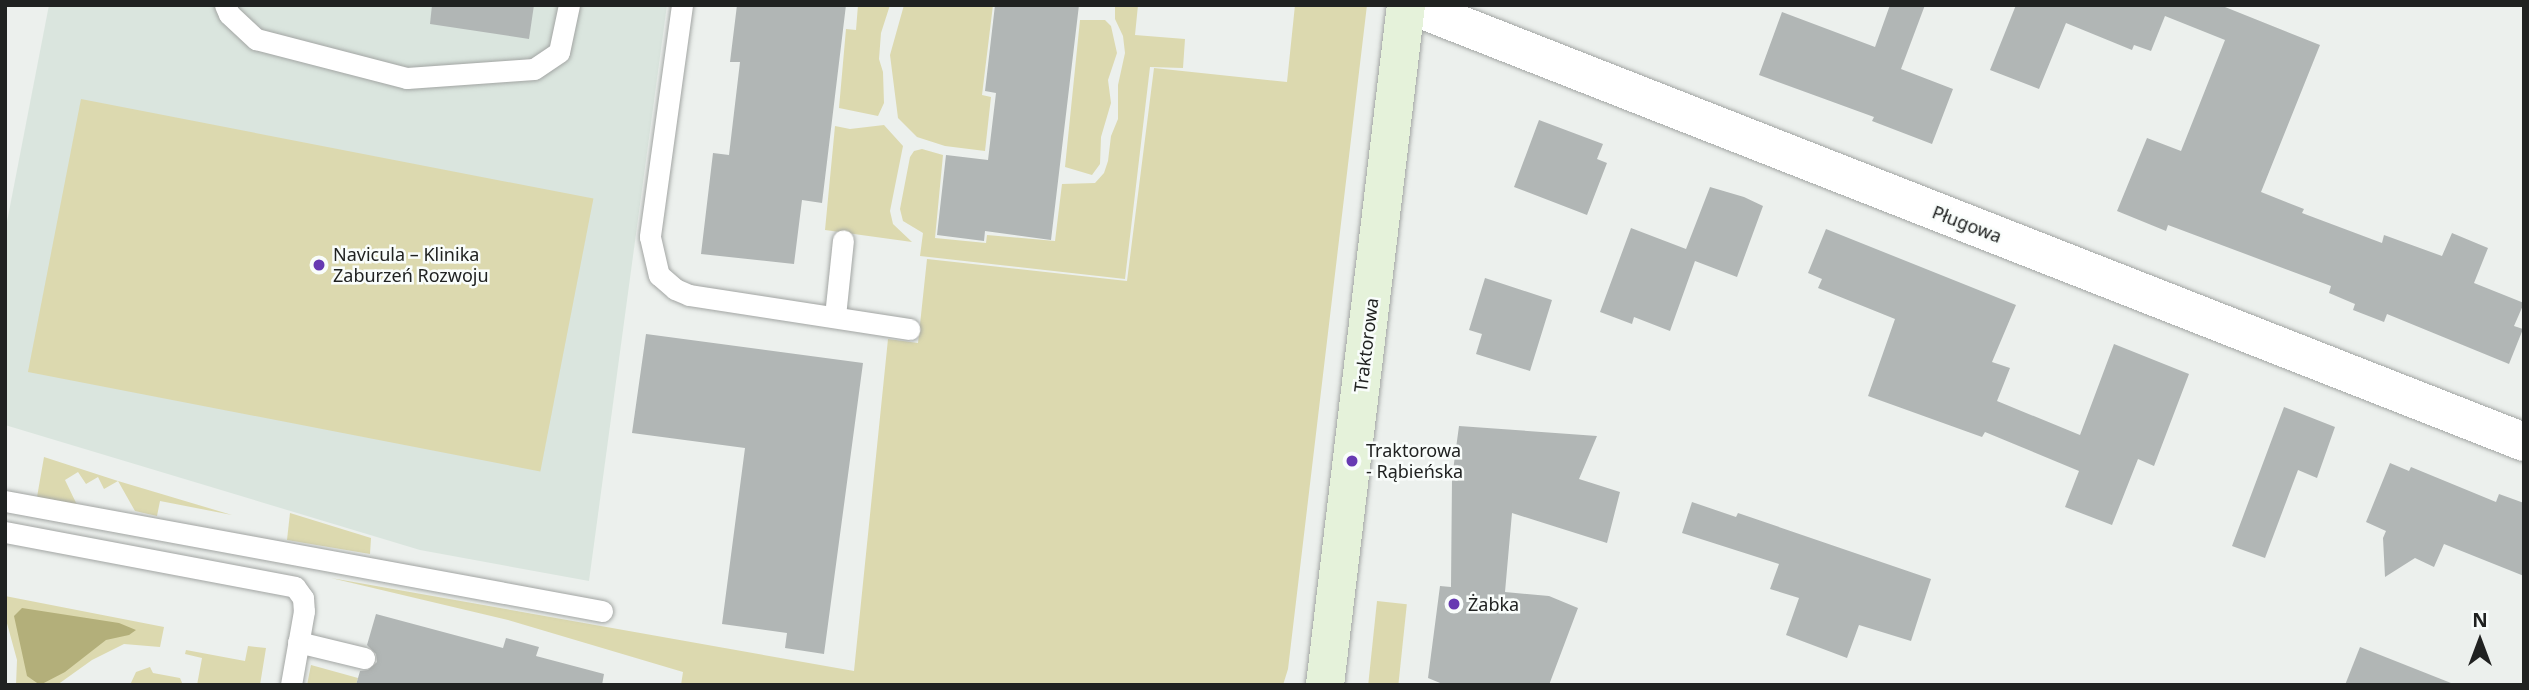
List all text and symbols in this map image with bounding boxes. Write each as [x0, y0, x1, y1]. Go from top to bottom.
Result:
street label: Pługowa [1929, 201, 2005, 247]
place label: Navicula – Klinika Zaburzeń Rozwoju [333, 244, 489, 286]
marker: Navicula – Klinika Zaburzeń Rozwoju [311, 257, 327, 273]
street label: Traktorowa [1349, 296, 1383, 394]
place label: Traktorowa - Rąbieńska [1366, 440, 1463, 482]
marker: Traktorowa - Rąbieńska [1344, 453, 1360, 469]
place label: Żabka [1468, 593, 1519, 615]
marker: Żabka [1446, 596, 1462, 612]
north arrow [2445, 606, 2515, 676]
text: N [2472, 607, 2488, 633]

